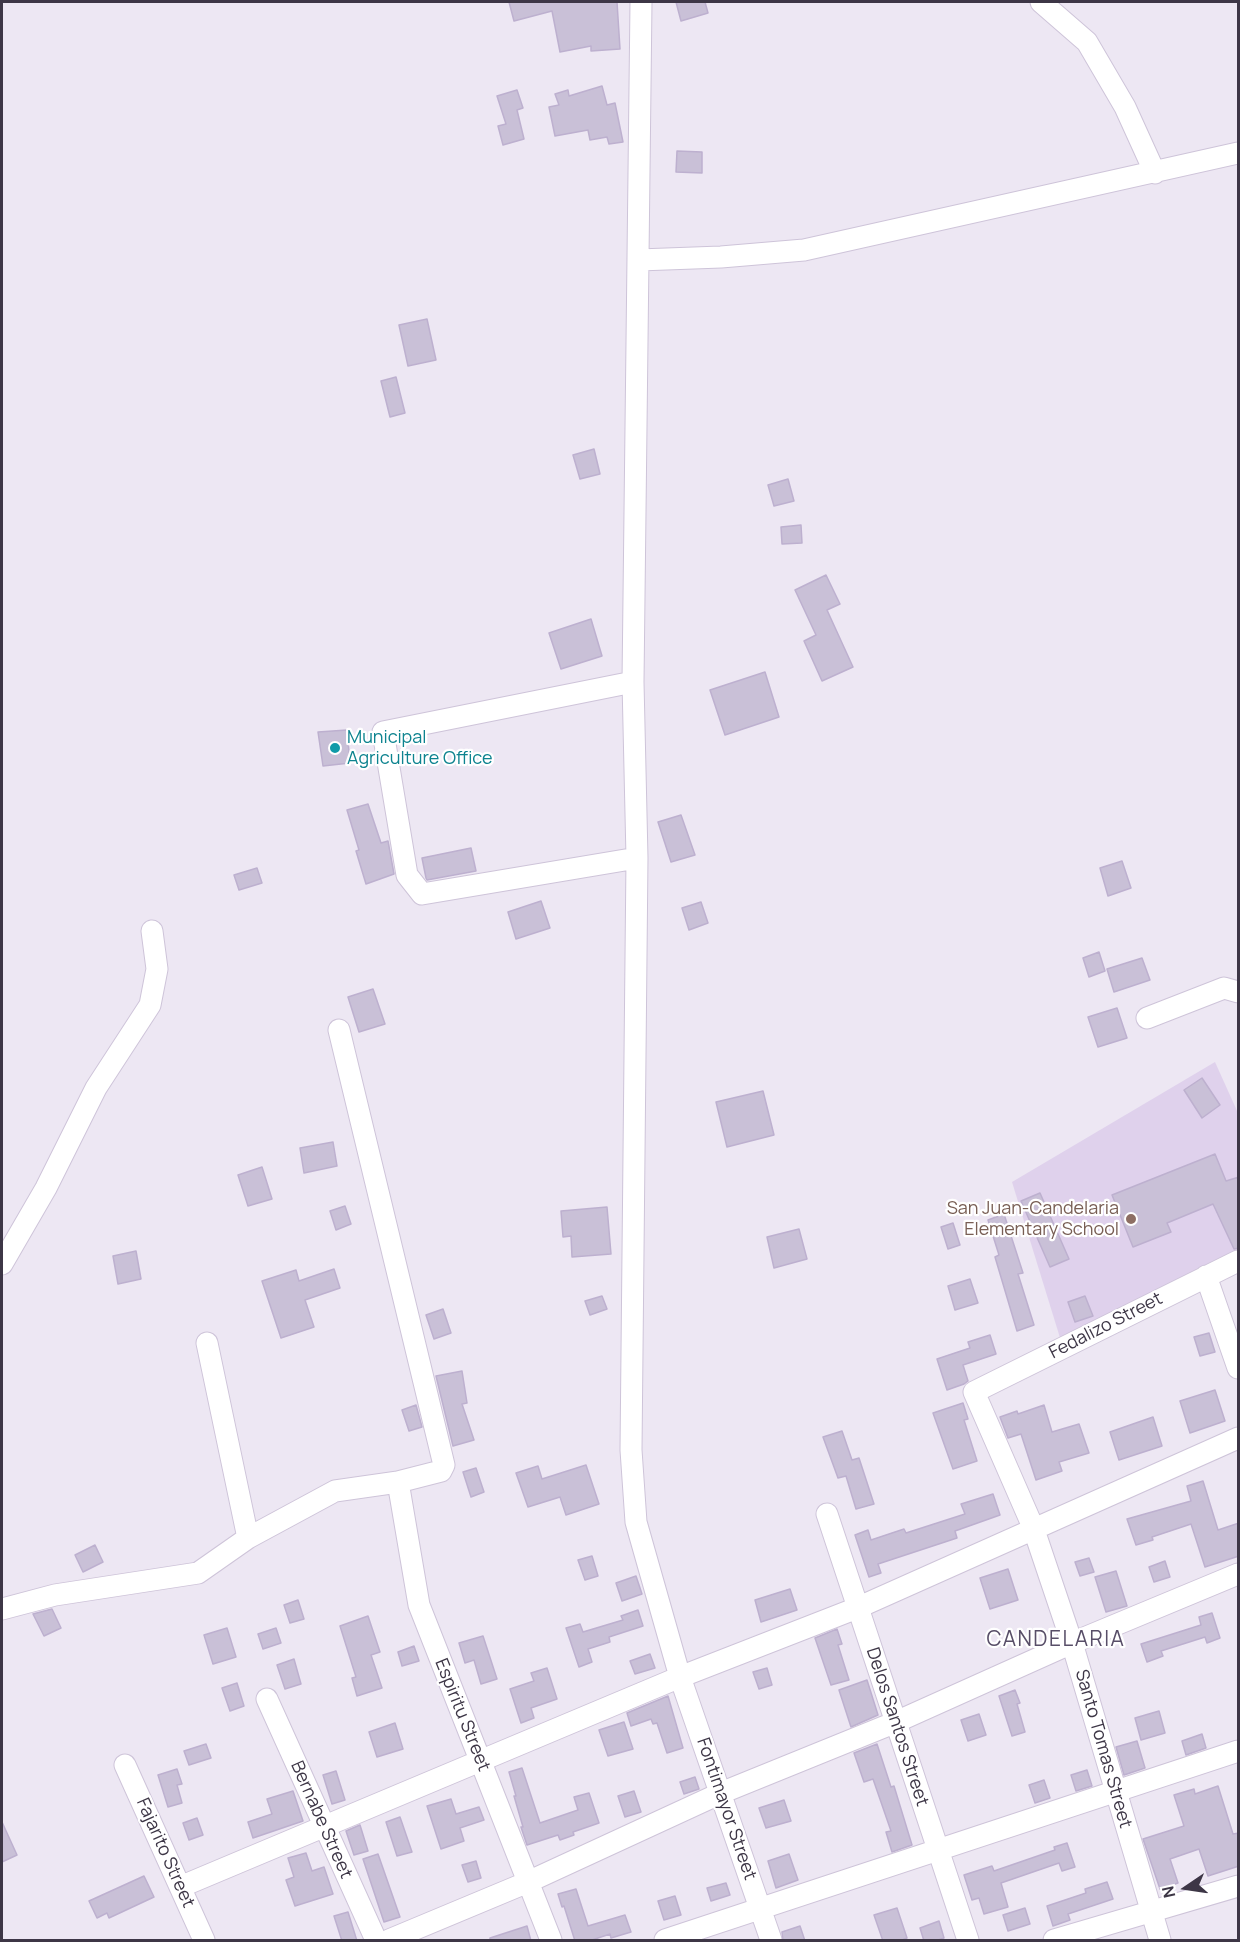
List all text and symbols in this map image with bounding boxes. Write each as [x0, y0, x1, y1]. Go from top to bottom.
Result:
place label: Municipal Agriculture Office [347, 727, 493, 770]
marker: Municipal Agriculture Office [328, 741, 342, 755]
place label: San Juan-Candelaria Elementary School [947, 1198, 1119, 1240]
marker: San Juan-Candelaria Elementary School [1124, 1212, 1138, 1226]
street label: Fedalizo Street [1046, 1288, 1166, 1364]
district label: CANDELARIA [987, 1627, 1125, 1653]
street label: Delos Santos Street [861, 1645, 933, 1809]
street label: Espiritu Street [430, 1655, 494, 1775]
street label: Santo Tomas Street [1070, 1667, 1136, 1831]
street label: Fontimayor Street [692, 1735, 760, 1883]
street label: Bernabe Street [285, 1758, 357, 1882]
street label: Fajarito Street [131, 1795, 199, 1911]
north arrow [1156, 1858, 1216, 1918]
text: N [1156, 1884, 1180, 1900]

